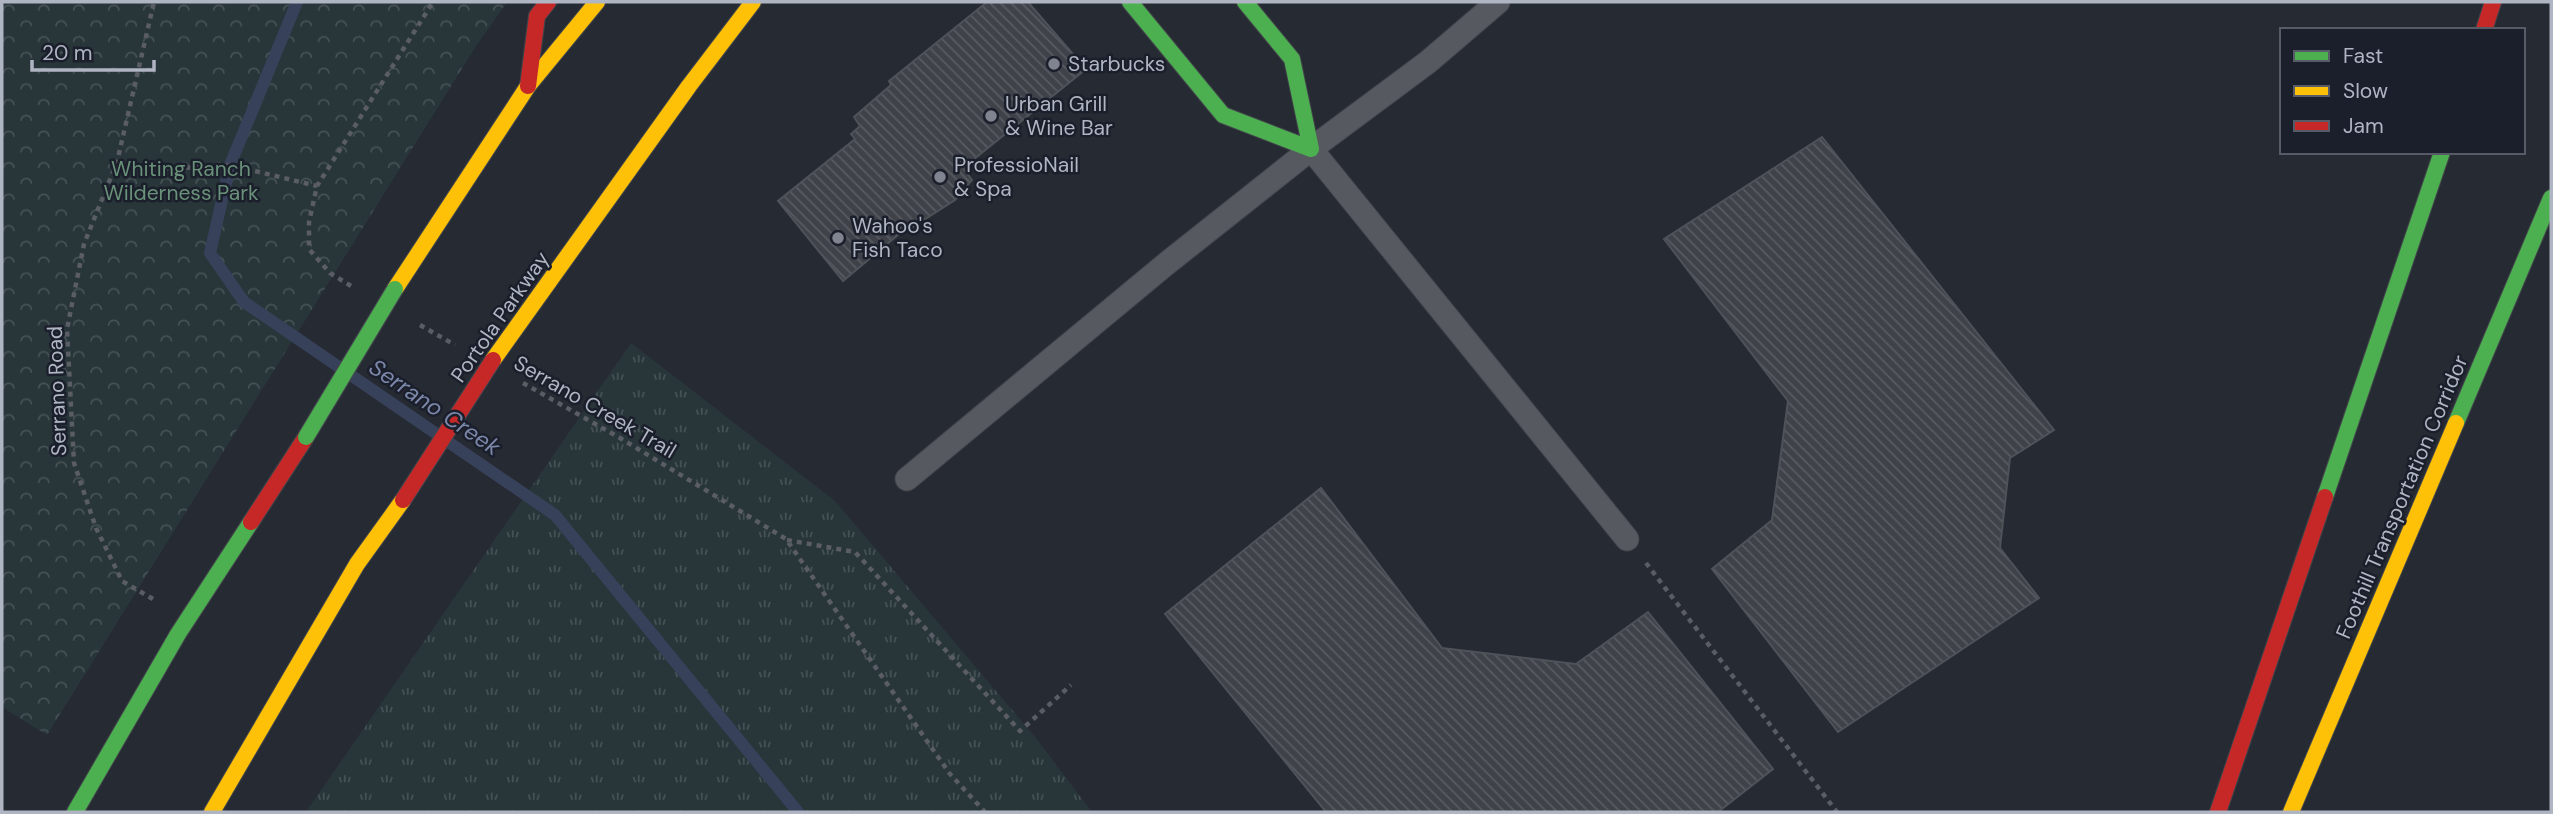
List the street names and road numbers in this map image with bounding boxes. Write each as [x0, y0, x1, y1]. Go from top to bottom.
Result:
street label: Portola Parkway [444, 246, 556, 388]
street label: Serrano Road [41, 326, 73, 456]
street label: Serrano Creek Trail [509, 349, 681, 465]
street label: Foothill Transportation Corridor [2329, 351, 2475, 643]

